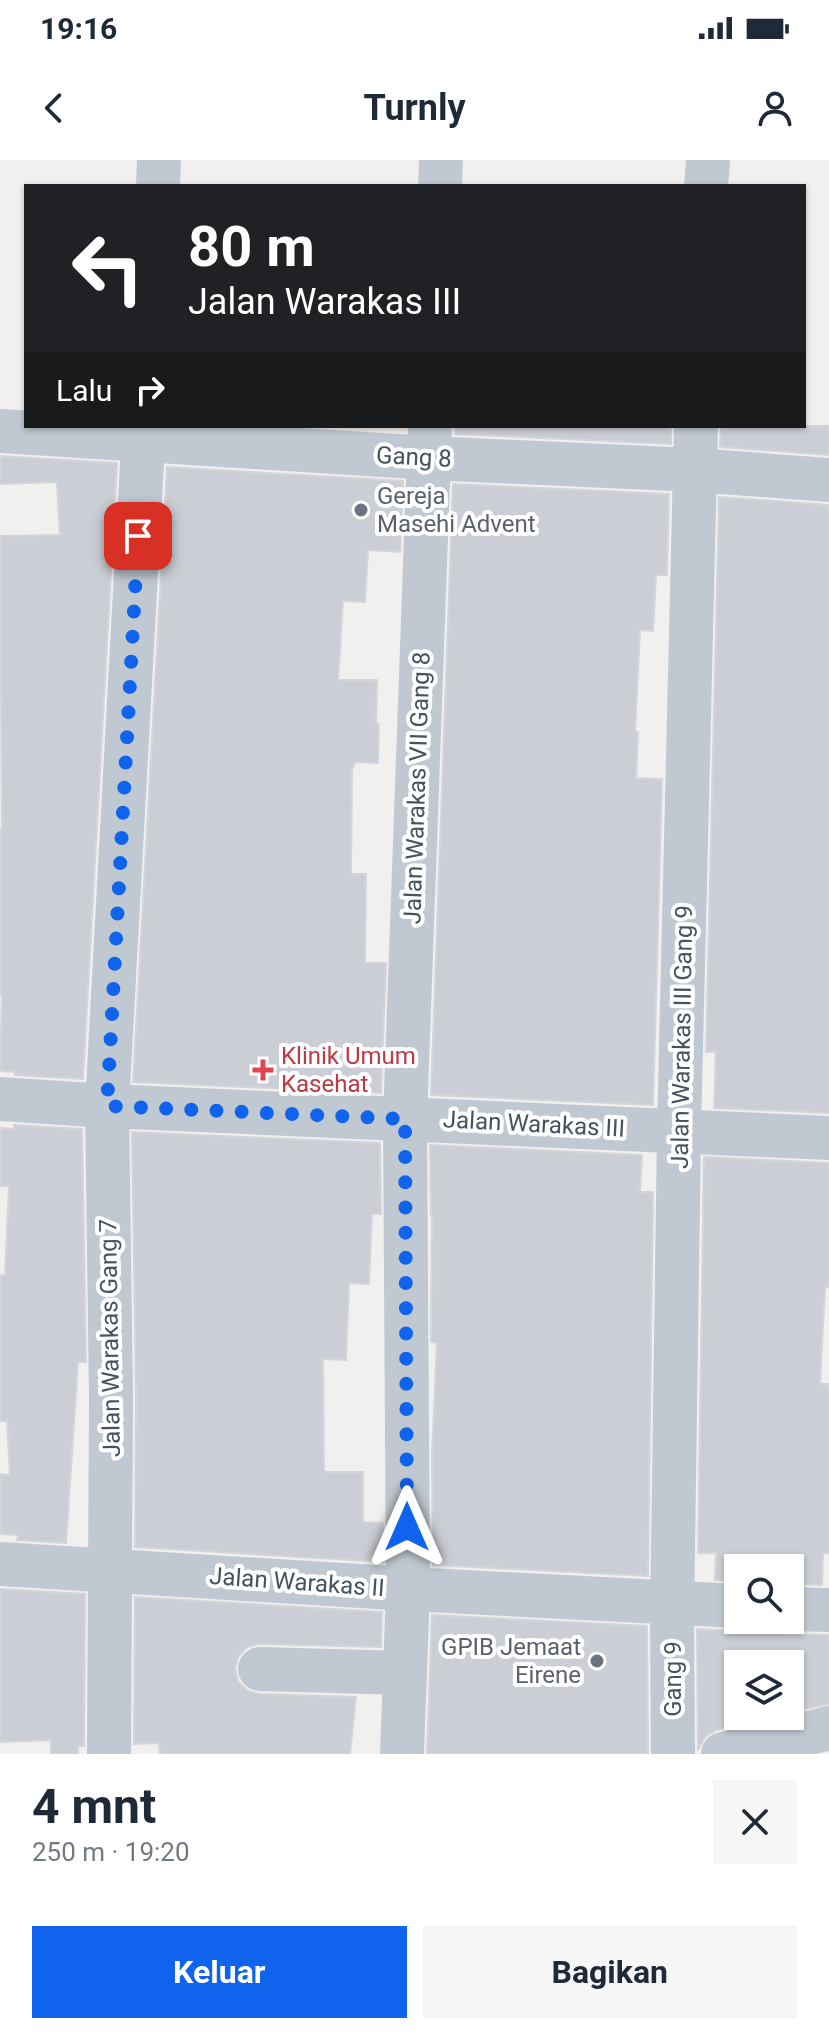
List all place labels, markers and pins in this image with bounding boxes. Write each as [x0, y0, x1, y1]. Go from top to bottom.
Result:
place label: Gereja Masehi Advent [377, 482, 536, 538]
marker: Gereja Masehi Advent [352, 501, 370, 519]
pin [104, 502, 172, 570]
place label: Klinik Umum Kasehat [281, 1042, 416, 1098]
marker: Klinik Umum Kasehat [252, 1059, 274, 1081]
place label: GPIB Jemaat Eirene [441, 1633, 581, 1689]
marker: GPIB Jemaat Eirene [588, 1652, 606, 1670]

